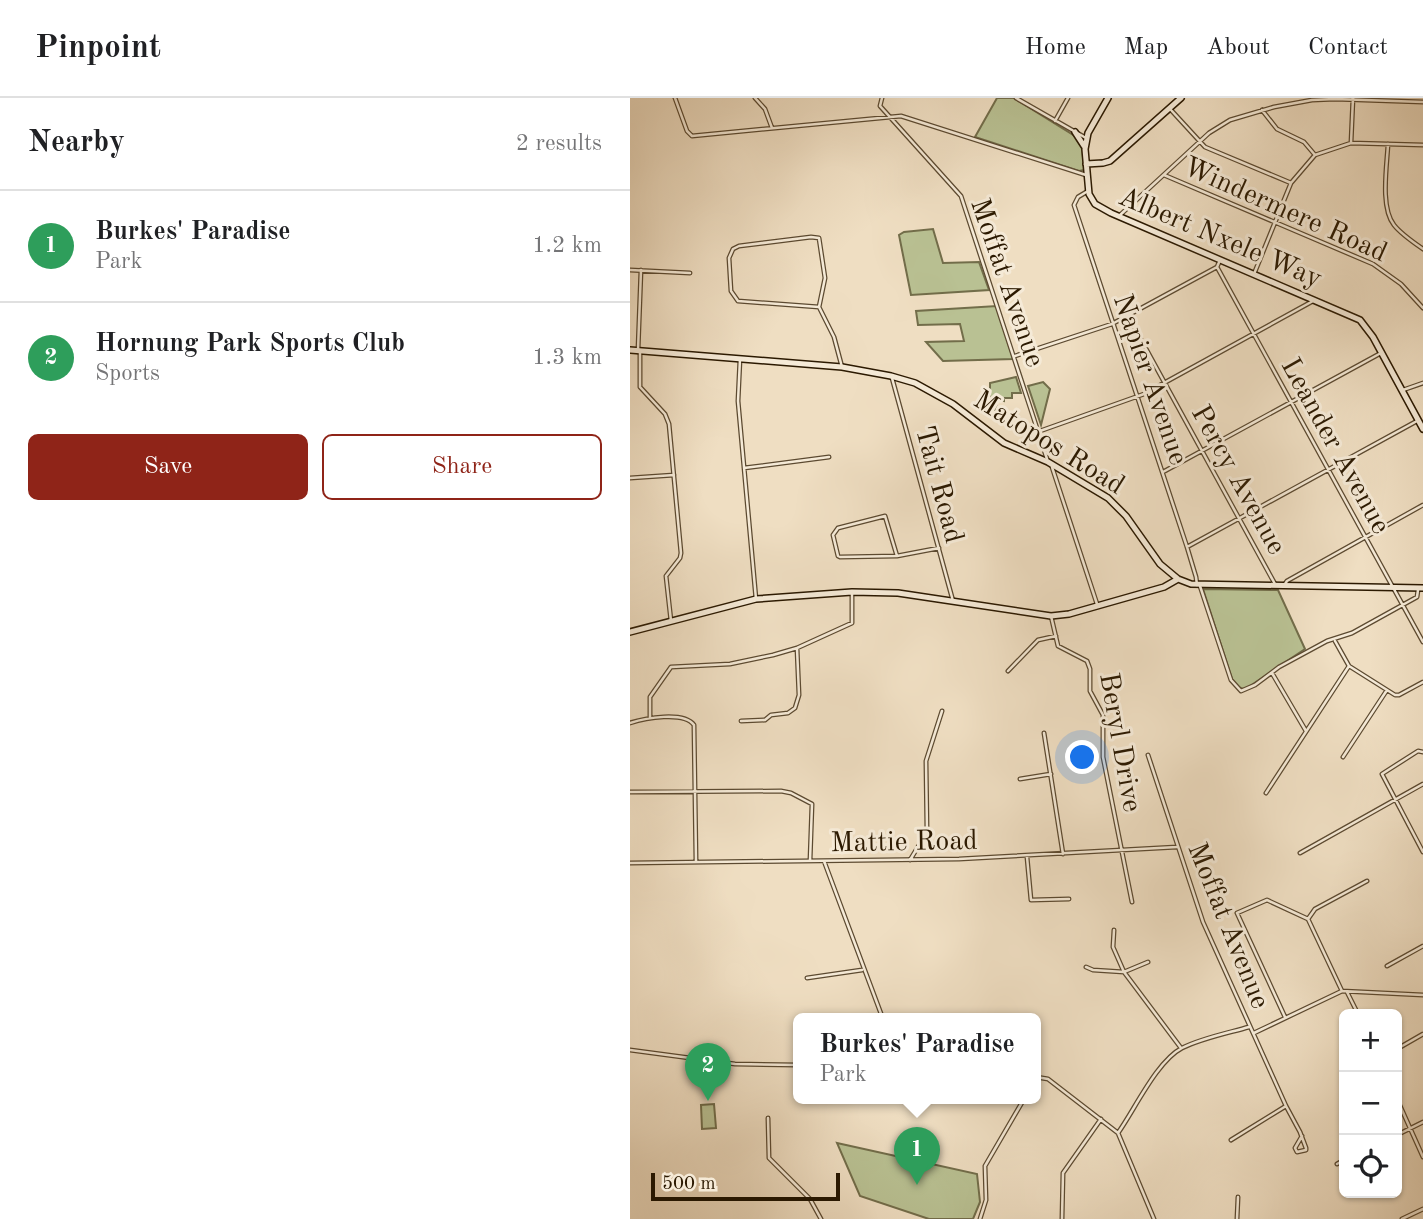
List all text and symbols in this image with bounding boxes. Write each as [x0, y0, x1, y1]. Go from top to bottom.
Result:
text: Pinpoint [35, 32, 161, 65]
text: Home [1025, 36, 1086, 60]
text: Map [1124, 36, 1168, 60]
text: About [1206, 36, 1270, 60]
text: Contact [1308, 36, 1388, 60]
text: Nearby [28, 128, 125, 158]
text: 2 results [516, 132, 602, 155]
street label: Windermere Road [1179, 153, 1391, 268]
street label: Albert Nxele Way [1114, 183, 1326, 294]
street label: Moffat Avenue [964, 195, 1048, 371]
text: Burkes' Paradise [95, 219, 291, 245]
text: 1 [44, 234, 58, 257]
text: 1.2 km [532, 234, 602, 257]
text: Park [95, 250, 142, 273]
street label: Napier Avenue [1107, 291, 1191, 469]
text: Hornung Park Sports Club [95, 331, 405, 357]
text: 2 [44, 346, 58, 369]
text: 1.3 km [532, 346, 602, 369]
street label: Leander Avenue [1275, 354, 1394, 539]
text: Sports [95, 362, 160, 385]
street label: Matopos Road [968, 386, 1129, 501]
street label: Percy Avenue [1185, 401, 1290, 560]
street label: Tait Road [909, 423, 967, 546]
button: Save [28, 434, 308, 500]
button: Share [322, 434, 602, 500]
street label: Beryl Drive [1093, 671, 1145, 814]
your location [1065, 740, 1099, 774]
street label: Mattie Road [830, 828, 978, 858]
street label: Moffat Avenue [1181, 839, 1273, 1013]
map controls [1339, 1009, 1402, 1198]
button: + [1339, 1009, 1402, 1072]
popup [793, 1013, 1041, 1104]
text: Burkes' Paradise [819, 1032, 1015, 1058]
pin: 2 [685, 1043, 731, 1101]
text: Park [819, 1063, 867, 1086]
button: − [1339, 1072, 1402, 1135]
pin: 1 [894, 1127, 940, 1185]
button: locate [1339, 1135, 1402, 1198]
scale bar [651, 1170, 840, 1202]
text: 500 m [662, 1175, 715, 1194]

